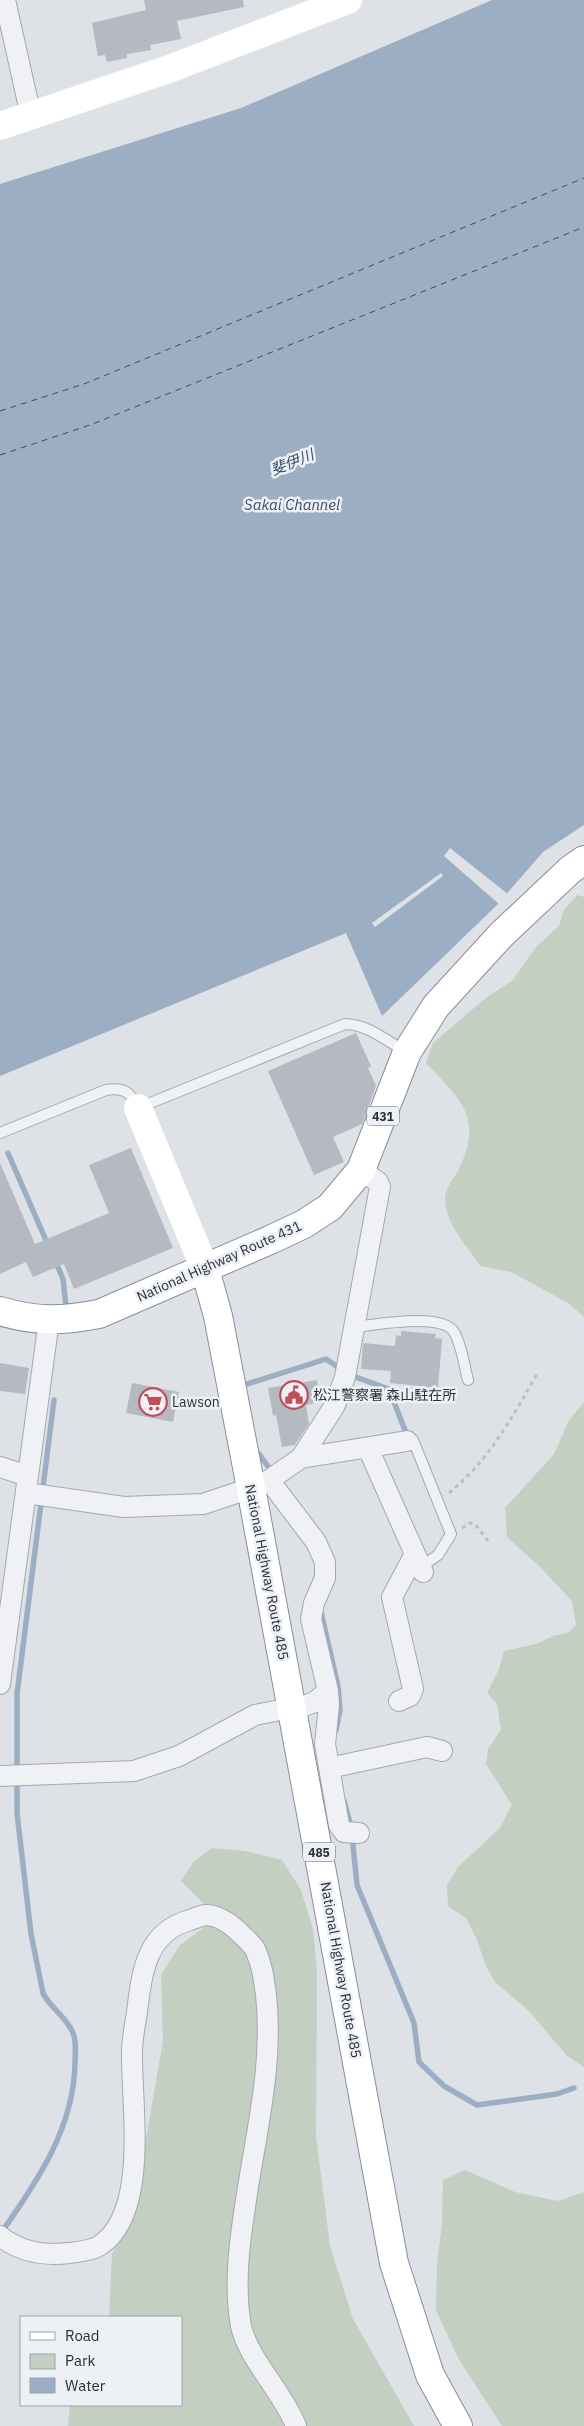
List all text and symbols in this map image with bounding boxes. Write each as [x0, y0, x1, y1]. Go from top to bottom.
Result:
water label: 斐伊川 [268, 444, 318, 479]
water label: Sakai Channel [244, 495, 340, 514]
road number: 431 [367, 1106, 399, 1126]
street label: National Highway Route 431 [134, 1216, 304, 1306]
public building icon: 松江警察署 森山駐在所 [279, 1380, 309, 1410]
place label: 松江警察署 森山駐在所 [313, 1386, 456, 1404]
supermarket icon: Lawson [138, 1387, 168, 1417]
place label: Lawson [172, 1393, 220, 1411]
street label: National Highway Route 485 [241, 1483, 293, 1661]
road number: 485 [303, 1842, 335, 1861]
street label: National Highway Route 485 [317, 1880, 365, 2060]
legend [20, 2316, 182, 2406]
text: Road [65, 2326, 100, 2345]
text: Park [65, 2351, 95, 2370]
text: Water [65, 2376, 106, 2395]

